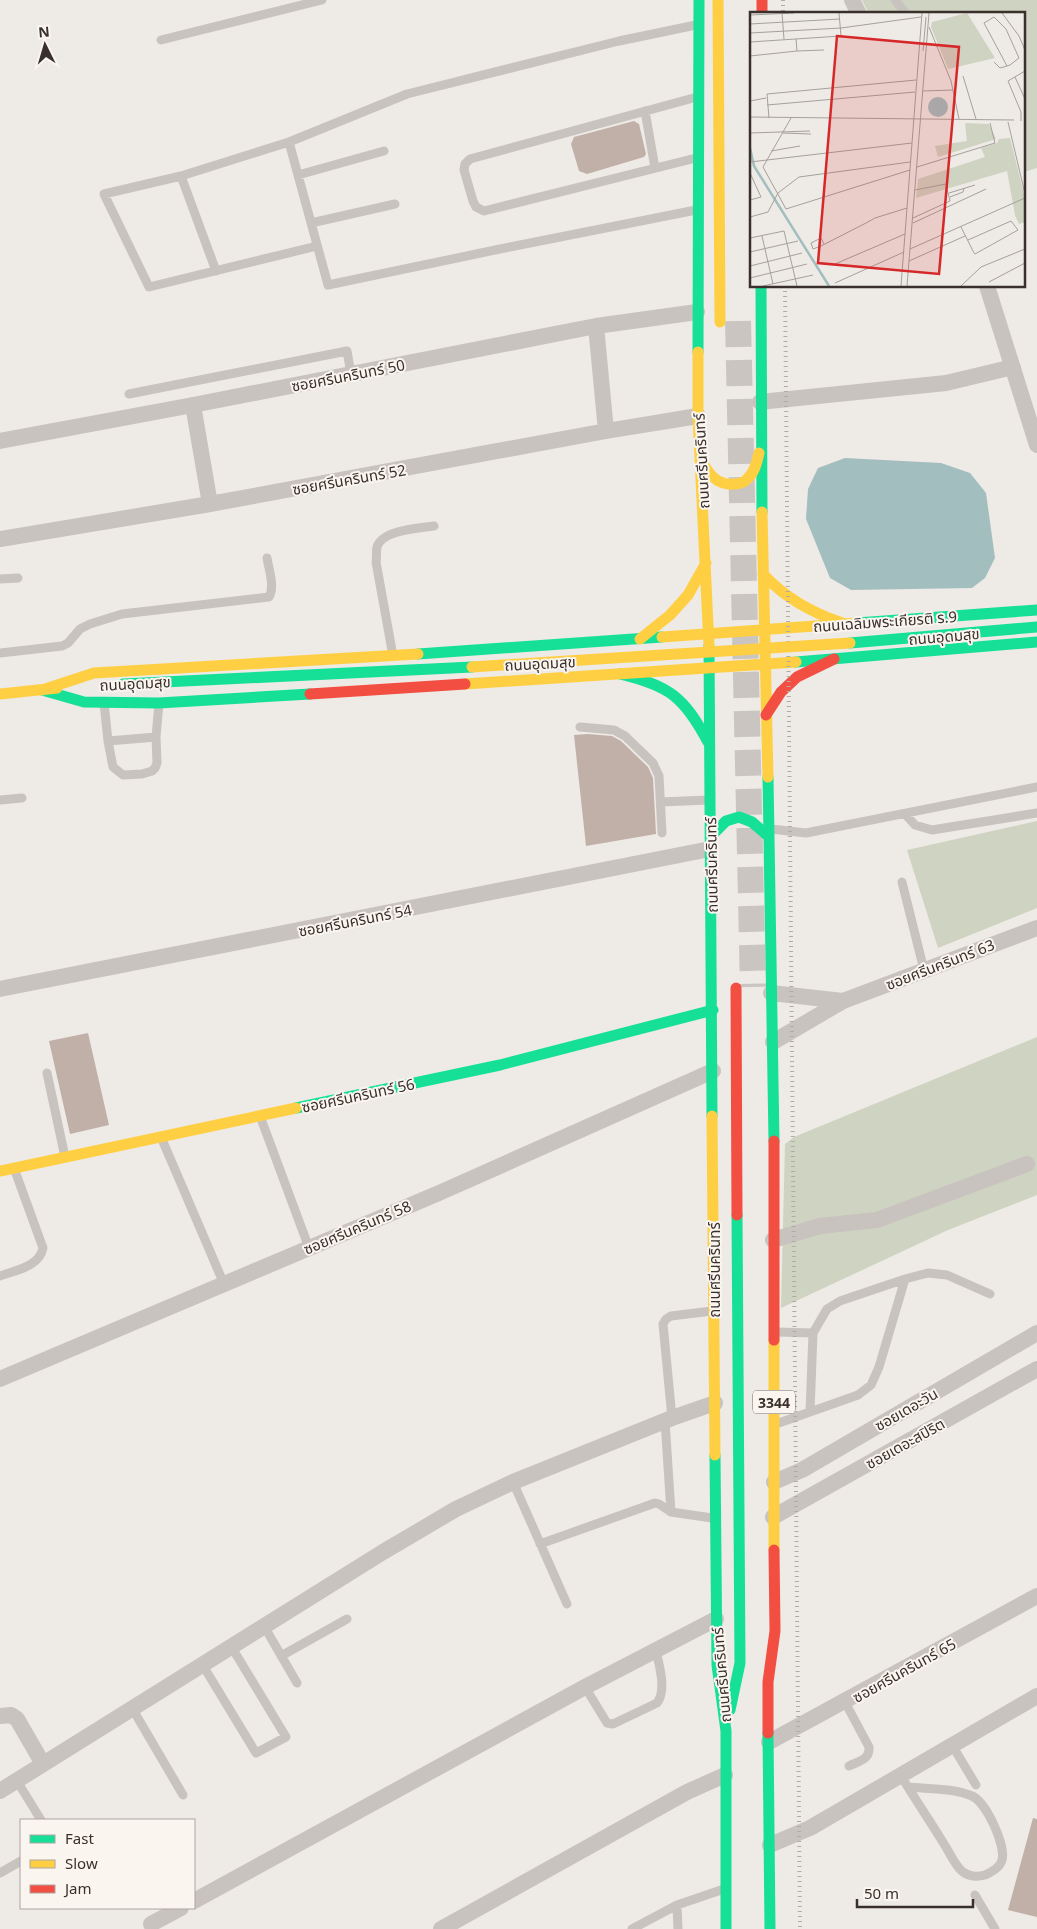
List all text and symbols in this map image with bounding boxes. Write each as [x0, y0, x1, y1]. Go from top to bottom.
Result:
inset map [750, 12, 1024, 288]
north arrow [20, 20, 70, 70]
text: N [37, 22, 50, 42]
street label: ซอยศรีนครินทร์ 50 [290, 354, 406, 396]
street label: ถนนศรีนครินทร์ [688, 412, 713, 509]
street label: ซอยศรีนครินทร์ 52 [291, 459, 407, 499]
street label: ถนนเฉลิมพระเกียรติ ร.9 [812, 606, 958, 636]
street label: ถนนอุดมสุข [908, 623, 980, 649]
street label: ถนนอุดมสุข [504, 651, 576, 675]
street label: ถนนอุดมสุข [99, 671, 171, 695]
street label: ถนนศรีนครินทร์ [700, 816, 722, 913]
street label: ซอยศรีนครินทร์ 54 [297, 899, 414, 941]
street label: ซอยศรีนครินทร์ 63 [883, 934, 997, 994]
street label: ซอยศรีนครินทร์ 56 [300, 1073, 416, 1117]
street label: ซอยศรีนครินทร์ 58 [300, 1195, 414, 1259]
street label: ถนนศรีนครินทร์ [704, 1222, 724, 1318]
street label: ซอยเดอะวัน [871, 1383, 941, 1435]
road number: 3344 [753, 1390, 795, 1414]
street label: ซอยเดอะสปิริต [862, 1413, 948, 1473]
street label: ถนนศรีนครินทร์ [707, 1626, 735, 1723]
street label: ซอยศรีนครินทร์ 65 [849, 1633, 959, 1707]
legend [20, 1819, 195, 1909]
text: Fast [65, 1828, 94, 1848]
text: Slow [65, 1853, 98, 1873]
scale bar [857, 1876, 973, 1908]
text: Jam [63, 1878, 92, 1898]
text: 50 m [864, 1883, 899, 1903]

